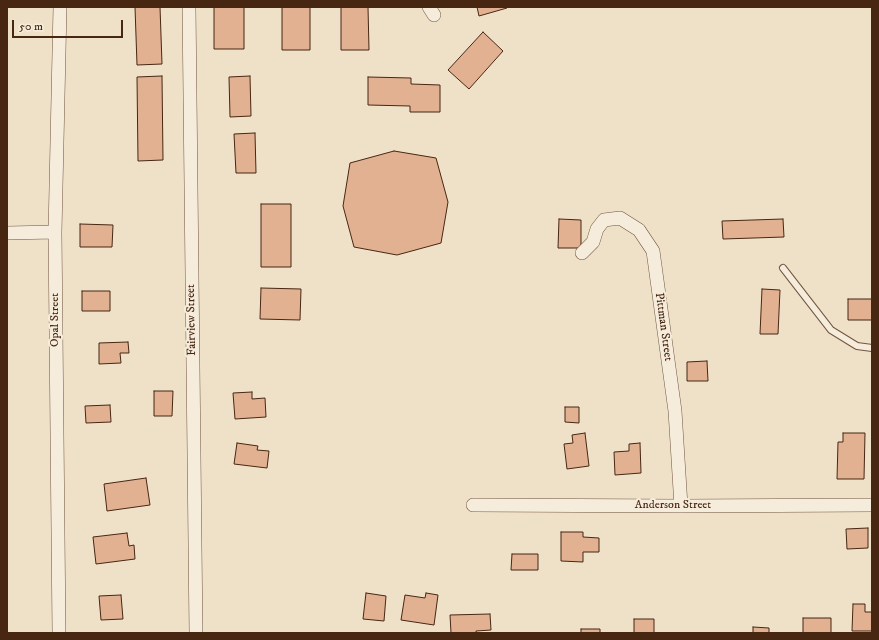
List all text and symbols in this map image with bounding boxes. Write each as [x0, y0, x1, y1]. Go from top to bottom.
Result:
scale bar [14, 12, 125, 38]
text: 50 m [19, 19, 43, 34]
street label: Fairview Street [184, 284, 200, 356]
street label: Pittman Street [651, 292, 675, 362]
street label: Opal Street [49, 293, 63, 347]
street label: Anderson Street [635, 499, 711, 513]

